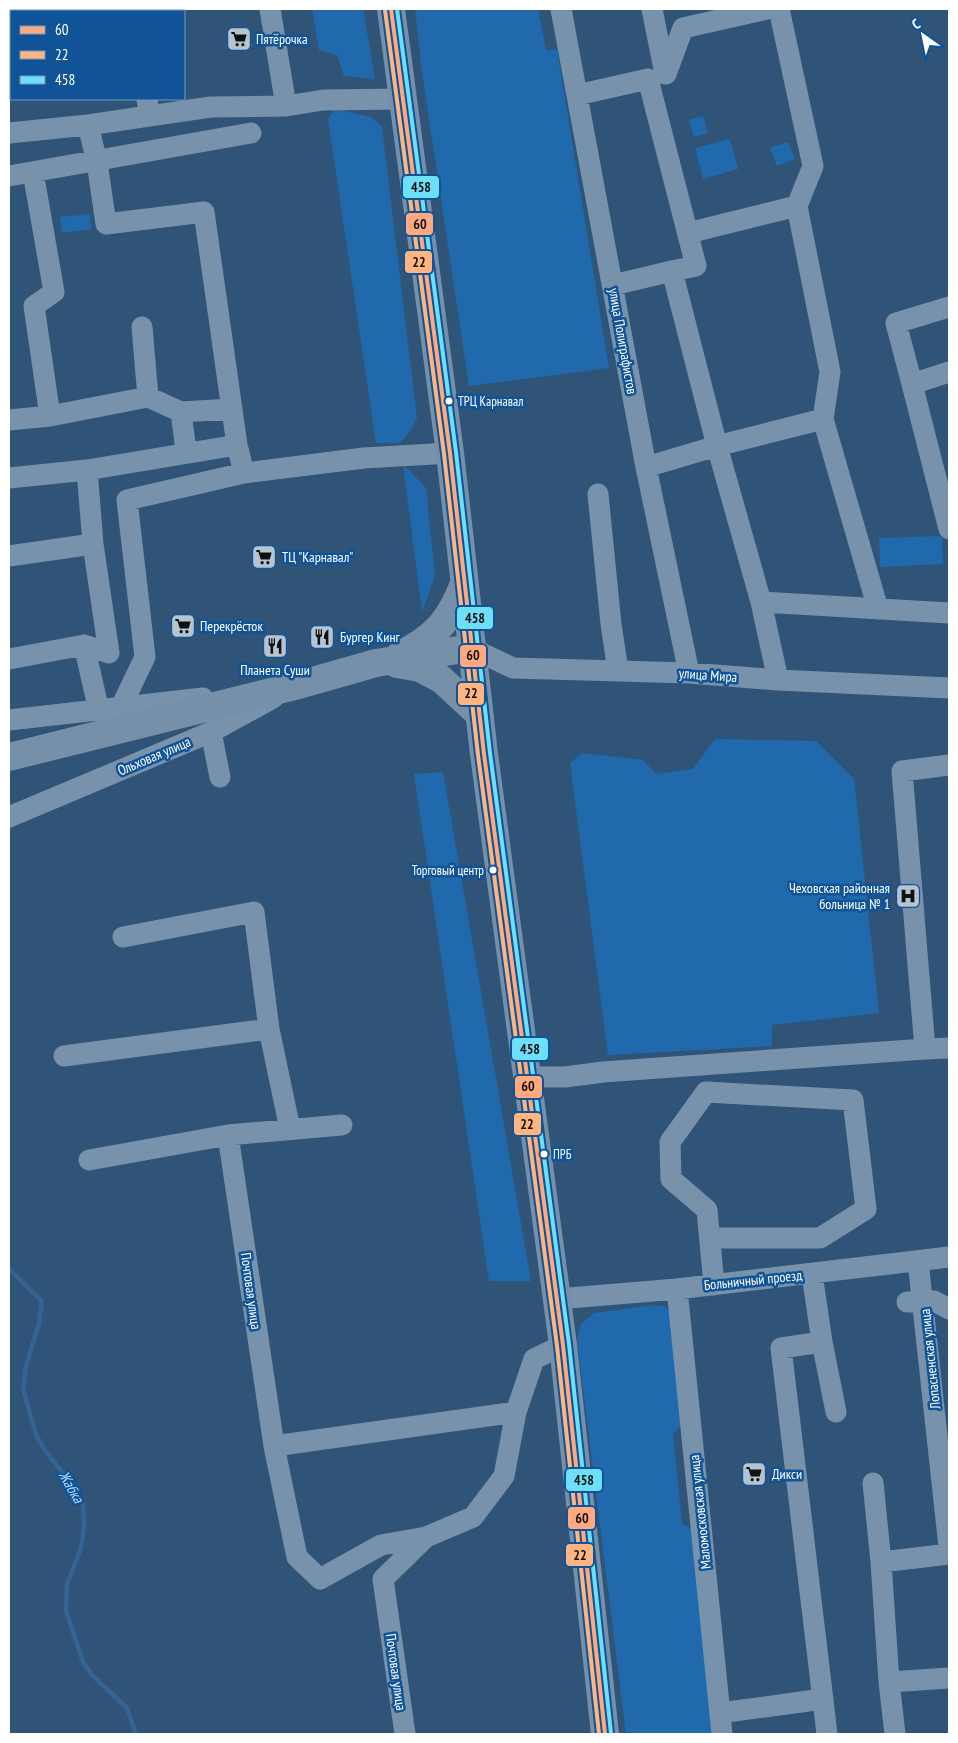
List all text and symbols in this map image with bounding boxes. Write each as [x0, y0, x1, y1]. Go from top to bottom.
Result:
legend [10, 10, 185, 100]
north arrow [898, 10, 948, 60]
text: С [908, 14, 924, 33]
text: 60 [55, 20, 69, 39]
supermarket icon: Пятёрочка [226, 26, 252, 52]
place label: Пятёрочка [256, 30, 308, 48]
text: 22 [55, 45, 69, 64]
text: 458 [55, 70, 75, 89]
line badge: 458 [402, 175, 440, 199]
text: 458 [411, 178, 431, 196]
line badge: 60 [405, 212, 434, 236]
text: 60 [413, 215, 427, 233]
line badge: 22 [404, 250, 433, 274]
text: 22 [412, 253, 426, 271]
street label: улица Полиграфистов [605, 287, 641, 396]
place label: ТРЦ Карнавал [458, 393, 523, 410]
marker: ТРЦ Карнавал [444, 396, 454, 406]
supermarket icon: ТЦ "Карнавал" [251, 544, 277, 570]
place label: ТЦ "Карнавал" [282, 548, 353, 566]
line badge: 458 [456, 606, 494, 630]
text: 458 [465, 609, 485, 627]
supermarket icon: Перекрёсток [170, 613, 196, 639]
place label: Перекрёсток [200, 617, 263, 635]
restaurant icon: Бургер Кинг [309, 624, 335, 650]
place label: Бургер Кинг [340, 628, 401, 646]
restaurant icon: Планета Суши [262, 633, 288, 659]
line badge: 60 [459, 644, 487, 668]
text: 60 [466, 646, 480, 664]
place label: Планета Суши [240, 661, 310, 679]
street label: улица Мира [678, 664, 738, 686]
line badge: 22 [457, 682, 485, 706]
text: 22 [464, 684, 478, 702]
street label: Ольховая улица [115, 733, 193, 779]
place label: Торговый центр [412, 862, 484, 879]
marker: Торговый центр [488, 865, 498, 875]
place label: Чеховская районная больница № 1 [789, 879, 890, 913]
hospital icon: Чеховская районная больница № 1 [895, 883, 921, 909]
line badge: 458 [511, 1037, 549, 1061]
text: 458 [520, 1040, 540, 1058]
line badge: 60 [514, 1075, 543, 1099]
text: 60 [521, 1077, 535, 1095]
line badge: 22 [513, 1112, 542, 1136]
text: 22 [520, 1115, 534, 1133]
place label: ПРБ [553, 1146, 572, 1163]
marker: ПРБ [539, 1149, 549, 1159]
street label: Почтовая улица [237, 1251, 265, 1331]
street label: Больничный проезд [703, 1266, 803, 1294]
street label: Лопасненская улица [916, 1308, 944, 1411]
street label: Маломосковская улица [685, 1454, 715, 1570]
supermarket icon: Дикси [741, 1461, 767, 1487]
place label: Дикси [772, 1465, 802, 1483]
water label: Жабка [54, 1466, 89, 1507]
line badge: 458 [565, 1468, 603, 1492]
text: 458 [574, 1471, 594, 1489]
line badge: 60 [567, 1506, 596, 1530]
text: 60 [575, 1509, 589, 1527]
line badge: 22 [565, 1543, 594, 1567]
text: 22 [573, 1546, 587, 1564]
street label: Почтовая улица [382, 1632, 410, 1712]

